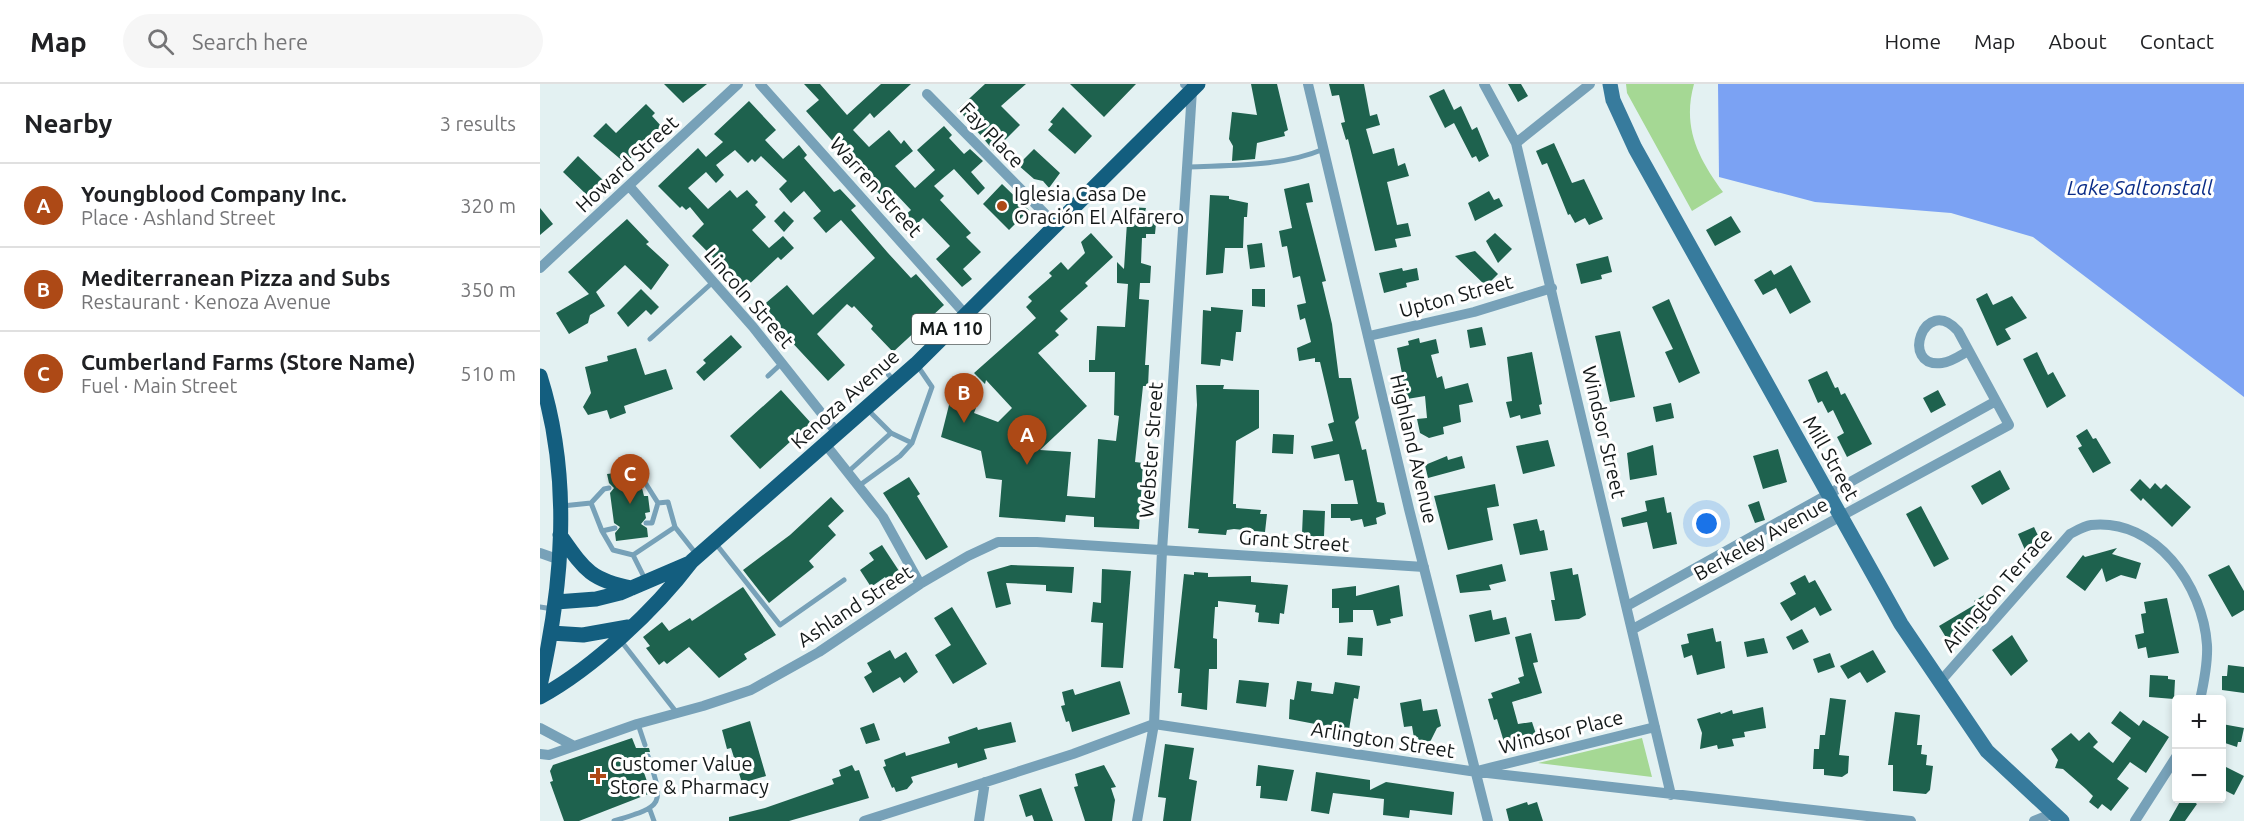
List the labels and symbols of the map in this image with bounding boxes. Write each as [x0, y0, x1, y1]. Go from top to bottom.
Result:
street label: Fay Place [956, 97, 1029, 172]
street label: Howard Street [571, 110, 683, 217]
street label: Warren Street [826, 132, 927, 241]
water label: Lake Saltonstall [2067, 175, 2213, 199]
place label: Iglesia Casa De Oración El Alfarero [1014, 182, 1184, 228]
marker: Iglesia Casa De Oración El Alfarero [995, 199, 1009, 213]
street label: Lincoln Street [700, 243, 799, 352]
street label: Upton Street [1397, 269, 1515, 322]
road number: MA 110 [912, 314, 990, 344]
street label: Kenoza Avenue [786, 344, 903, 453]
street label: Windsor Street [1578, 363, 1631, 501]
street label: Highland Avenue [1386, 372, 1443, 526]
pin: B [944, 374, 984, 423]
street label: Webster Street [1134, 381, 1167, 519]
street label: Mill Street [1799, 411, 1864, 504]
pin: A [1008, 416, 1046, 465]
pin: C [610, 454, 650, 504]
street label: Berkeley Avenue [1690, 492, 1832, 585]
your location [1692, 509, 1721, 538]
street label: Arlington Terrace [1937, 523, 2056, 656]
street label: Grant Street [1238, 525, 1350, 556]
street label: Ashland Street [793, 560, 917, 651]
street label: Windsor Place [1496, 705, 1625, 758]
street label: Arlington Street [1310, 717, 1457, 762]
place label: Customer Value Store & Pharmacy [610, 752, 769, 798]
marker: Customer Value Store & Pharmacy [591, 769, 605, 783]

